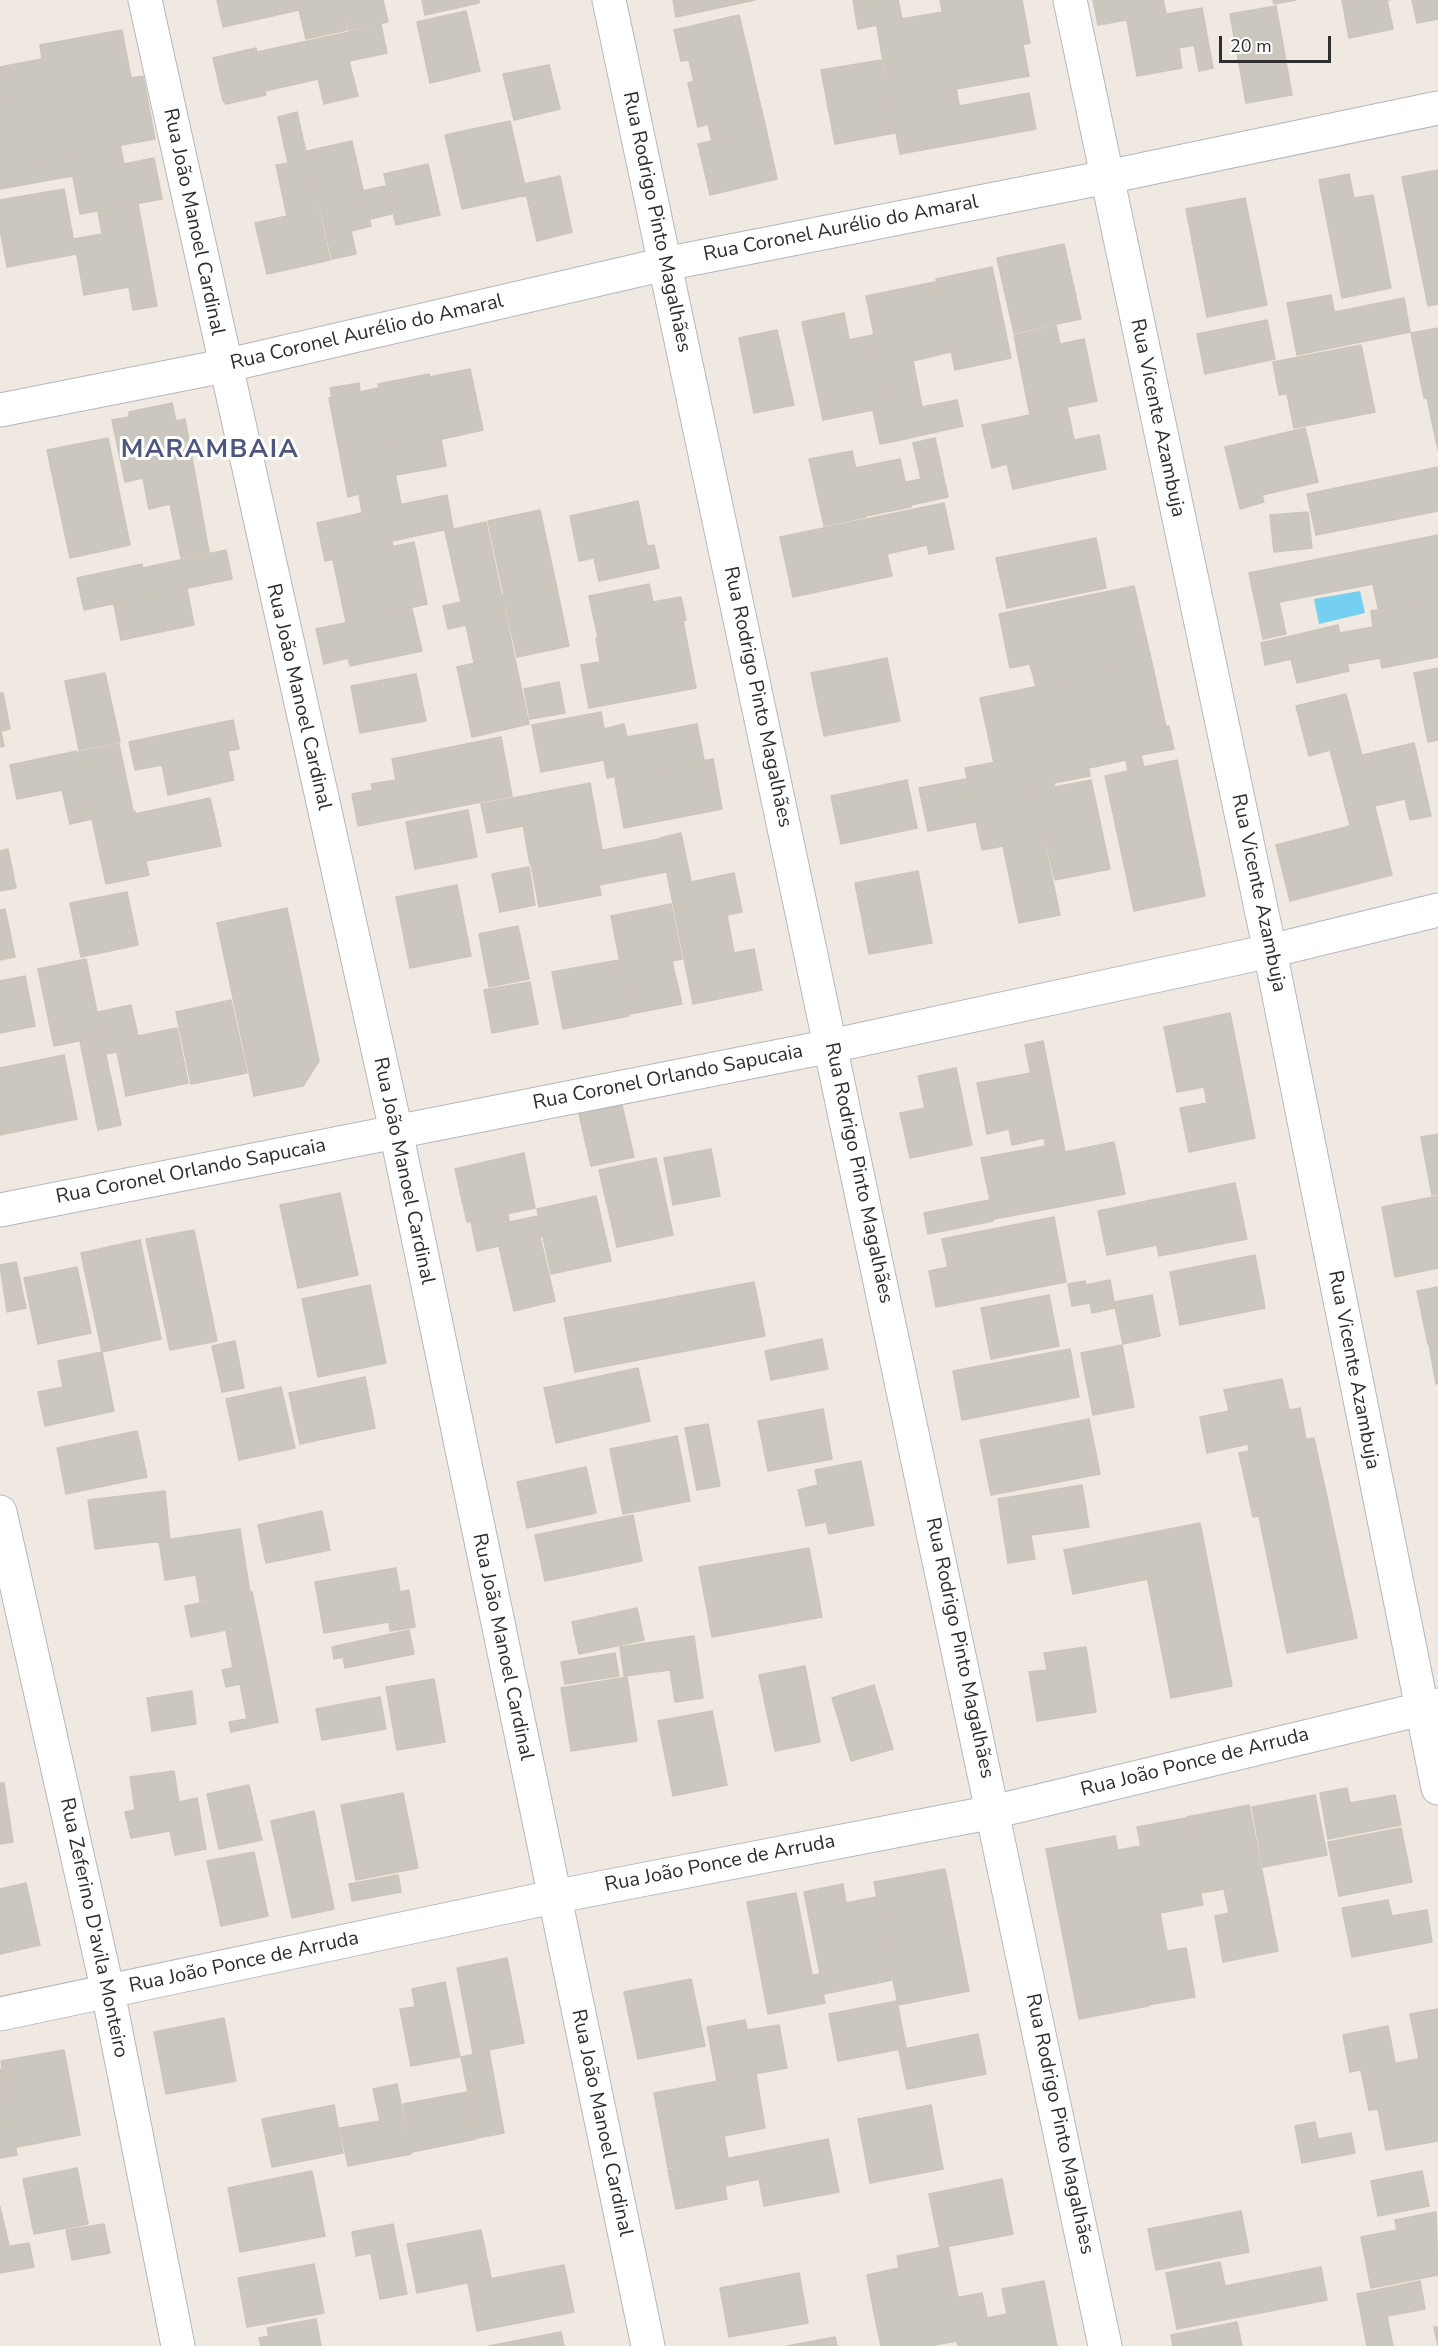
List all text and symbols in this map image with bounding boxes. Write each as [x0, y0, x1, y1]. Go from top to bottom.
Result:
scale bar [1222, 24, 1334, 62]
text: 20 m [1230, 34, 1272, 58]
street label: Rua Rodrigo Pinto Magalhães [617, 89, 695, 355]
street label: Rua João Manoel Cardinal [157, 106, 229, 338]
street label: Rua Coronel Aurélio do Amaral [702, 191, 980, 267]
street label: Rua Coronel Aurélio do Amaral [228, 290, 506, 376]
street label: Rua Vicente Azambuja [1124, 317, 1190, 519]
district label: MARAMBAIA [121, 435, 299, 467]
street label: Rua Rodrigo Pinto Magalhães [718, 564, 796, 830]
street label: Rua João Manoel Cardinal [260, 581, 336, 813]
street label: Rua Vicente Azambuja [1225, 792, 1291, 994]
street label: Rua Coronel Orlando Sapucaia [531, 1040, 805, 1116]
street label: Rua Rodrigo Pinto Magalhães [819, 1040, 897, 1306]
street label: Rua João Manoel Cardinal [367, 1055, 439, 1287]
street label: Rua Coronel Orlando Sapucaia [54, 1134, 328, 1210]
street label: Rua Vicente Azambuja [1322, 1268, 1384, 1472]
street label: Rua Rodrigo Pinto Magalhães [920, 1515, 998, 1781]
street label: Rua João Manoel Cardinal [466, 1531, 538, 1763]
street label: Rua João Ponce de Arruda [1078, 1723, 1312, 1803]
street label: Rua Zeferino D'avila Monteiro [54, 1796, 132, 2060]
street label: Rua João Ponce de Arruda [603, 1830, 837, 1898]
street label: Rua João Ponce de Arruda [127, 1927, 361, 1999]
street label: Rua Rodrigo Pinto Magalhães [1020, 1991, 1098, 2257]
street label: Rua João Manoel Cardinal [565, 2007, 637, 2239]

